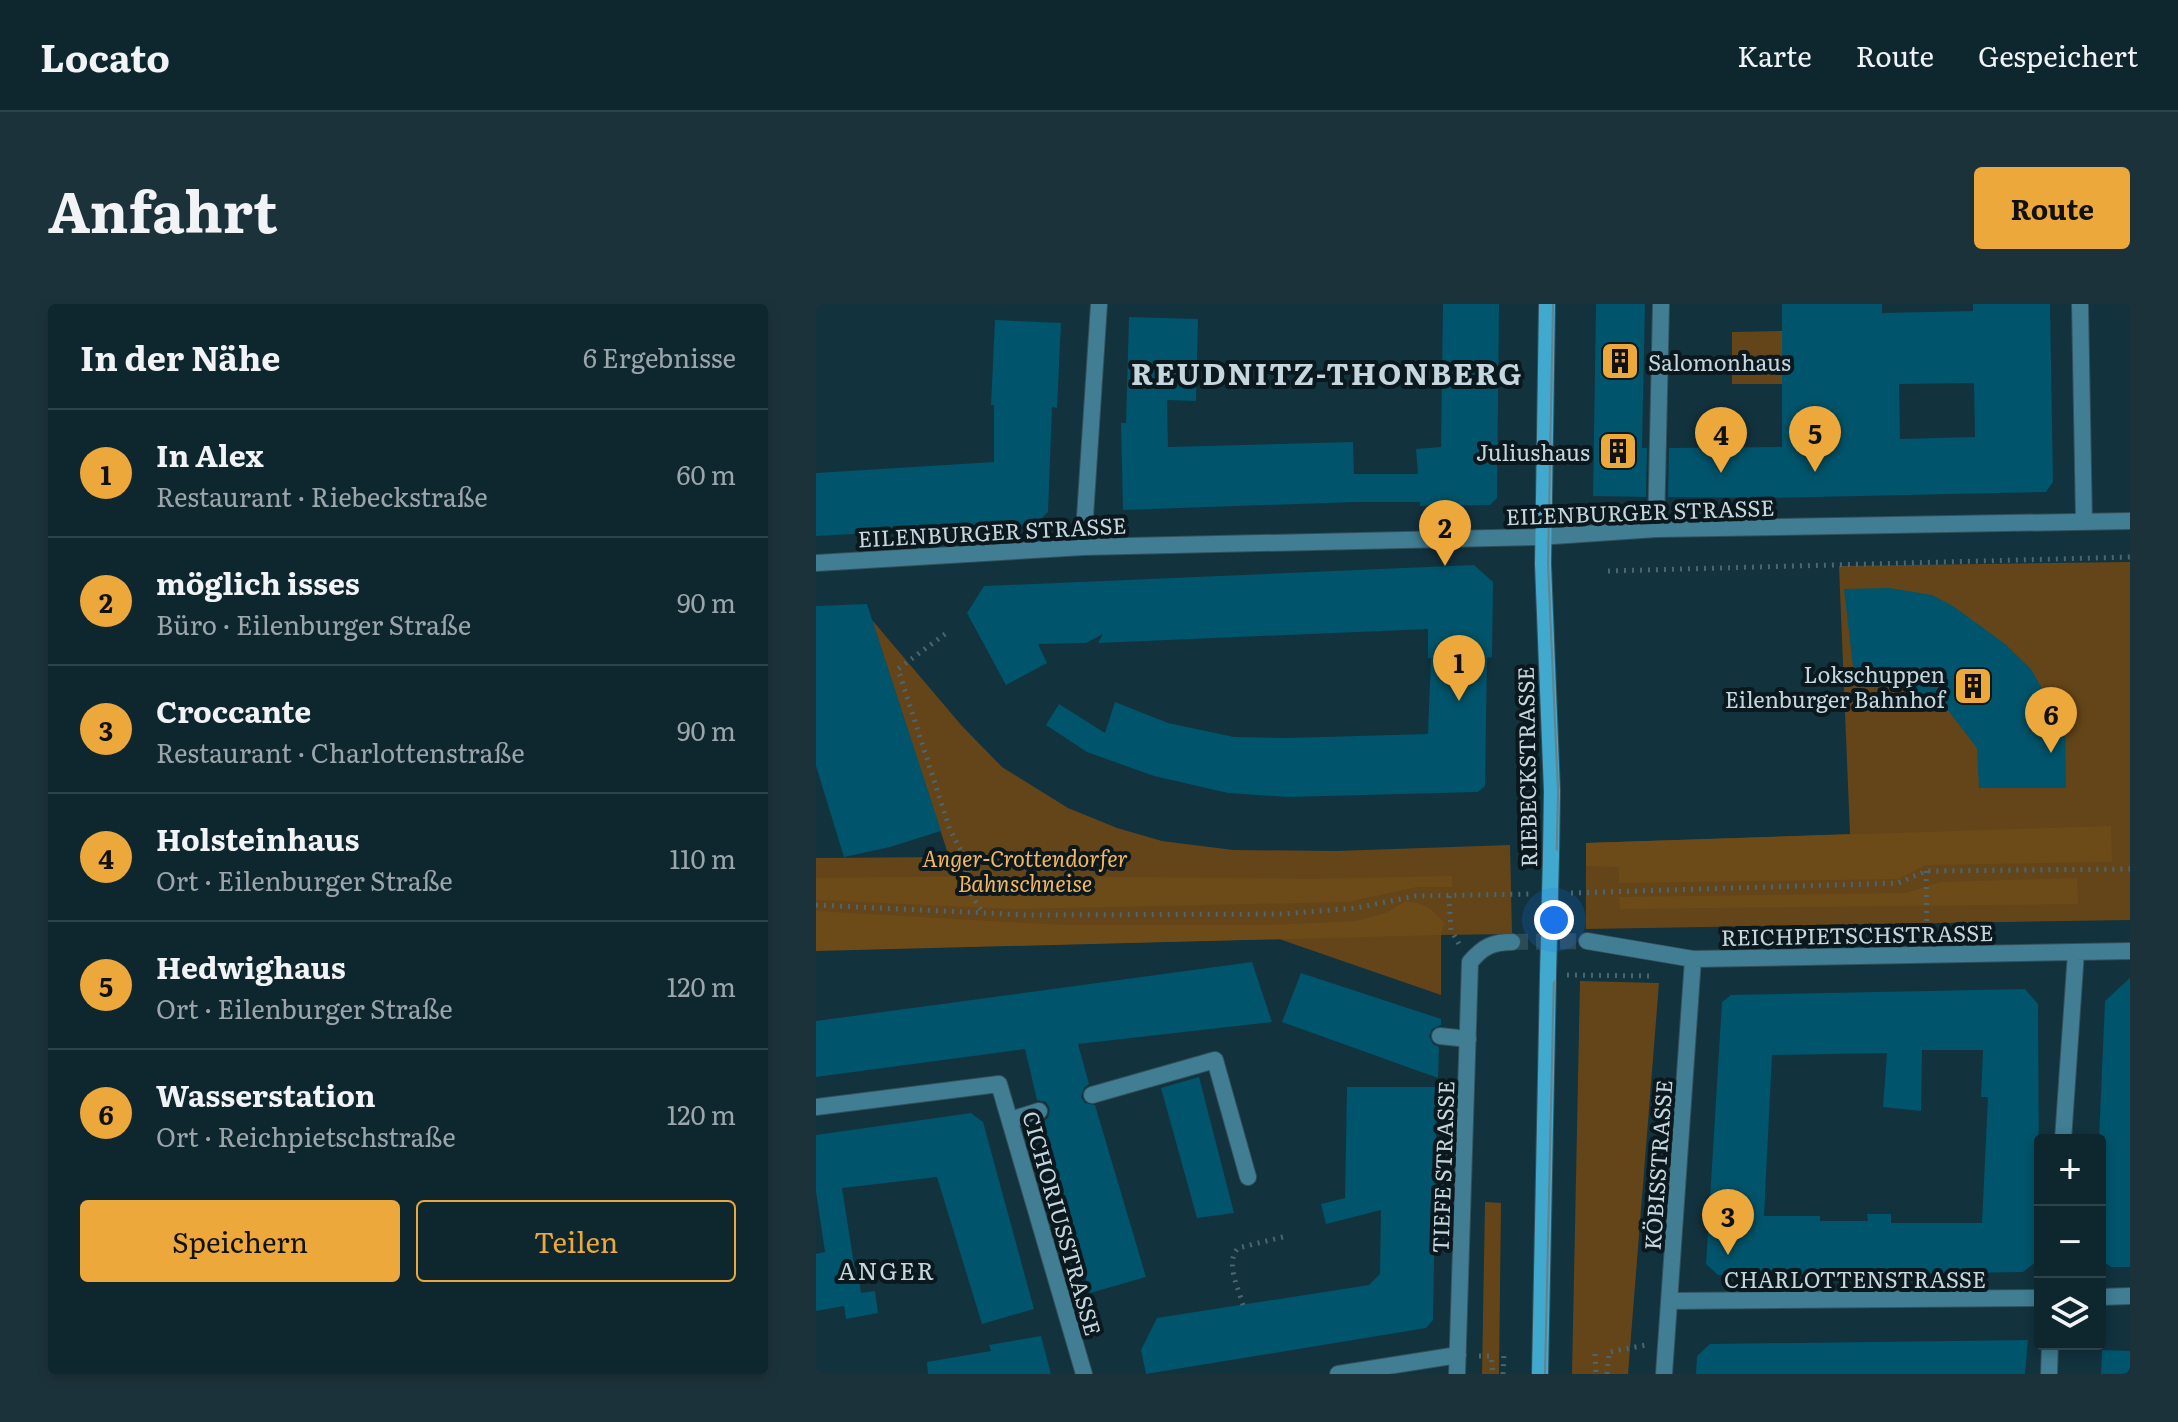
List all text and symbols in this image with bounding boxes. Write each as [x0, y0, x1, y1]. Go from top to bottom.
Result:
text: Locato [40, 27, 170, 84]
text: Karte [1737, 34, 1812, 76]
text: Route [1856, 34, 1934, 76]
text: Gespeichert [1978, 34, 2138, 76]
text: Anfahrt [48, 167, 278, 250]
button: Route [1974, 167, 2130, 249]
text: In der Nähe [80, 331, 280, 381]
text: 6 Ergebnisse [583, 337, 736, 376]
building icon: Salomonhaus [1599, 340, 1641, 382]
place label: Salomonhaus [1648, 345, 1791, 378]
district label: REUDNITZ-THONBERG [1131, 350, 1523, 394]
pin: 5 [1789, 406, 1841, 472]
pin: 4 [1695, 407, 1747, 473]
building icon: Juliushaus [1597, 430, 1639, 472]
text: In Alex [156, 432, 264, 476]
place label: Juliushaus [1476, 435, 1590, 468]
text: 1 [101, 454, 111, 493]
text: 60 m [677, 454, 736, 493]
text: Restaurant · Riebeckstraße [156, 476, 488, 515]
street label: EILENBURGER STRASSE [1505, 490, 1775, 532]
pin: 2 [1419, 500, 1471, 566]
street label: EILENBURGER STRASSE [857, 507, 1127, 555]
text: möglich isses [156, 560, 360, 604]
text: 2 [99, 582, 113, 621]
text: 90 m [677, 582, 736, 621]
text: Büro · Eilenburger Straße [156, 604, 471, 643]
pin: 1 [1433, 635, 1485, 701]
place label: Lokschuppen Eilenburger Bahnhof [1725, 657, 1946, 715]
building icon: Lokschuppen Eilenburger Bahnhof [1952, 665, 1994, 707]
street label: RIEBECKSTRASSE [1508, 666, 1544, 868]
pin: 6 [2025, 687, 2077, 753]
text: Croccante [156, 688, 311, 732]
text: 3 [99, 710, 113, 749]
text: 90 m [677, 710, 736, 749]
text: Restaurant · Charlottenstraße [156, 732, 525, 771]
text: Holsteinhaus [156, 816, 359, 860]
text: 4 [98, 838, 114, 877]
text: 110 m [669, 838, 736, 877]
park label: Anger-Crottendorfer Bahnschneise [922, 841, 1128, 899]
text: Ort · Eilenburger Straße [156, 860, 453, 899]
your location [1534, 900, 1574, 940]
street label: REICHPIETSCHSTRASSE [1720, 915, 1994, 953]
text: Hedwighaus [156, 944, 346, 988]
text: 5 [99, 966, 113, 1005]
text: 120 m [667, 966, 736, 1005]
text: Ort · Eilenburger Straße [156, 988, 453, 1027]
text: Wasserstation [156, 1072, 376, 1116]
street label: KÖBISSTRASSE [1635, 1079, 1679, 1251]
street label: TIEFE STRASSE [1422, 1080, 1462, 1254]
text: 6 [98, 1094, 114, 1133]
text: 120 m [667, 1094, 736, 1133]
street label: CICHORIUSSTRASSE [1015, 1107, 1111, 1339]
text: Ort · Reichpietschstraße [156, 1116, 456, 1155]
map controls [2034, 1134, 2106, 1350]
button: + [2034, 1134, 2106, 1206]
pin: 3 [1702, 1189, 1754, 1255]
button: Speichern [80, 1200, 400, 1282]
button: Teilen [416, 1200, 736, 1282]
button: − [2034, 1206, 2106, 1278]
district label: ANGER [838, 1252, 936, 1287]
street label: CHARLOTTENSTRASSE [1724, 1262, 1986, 1295]
button: layers [2034, 1278, 2106, 1350]

